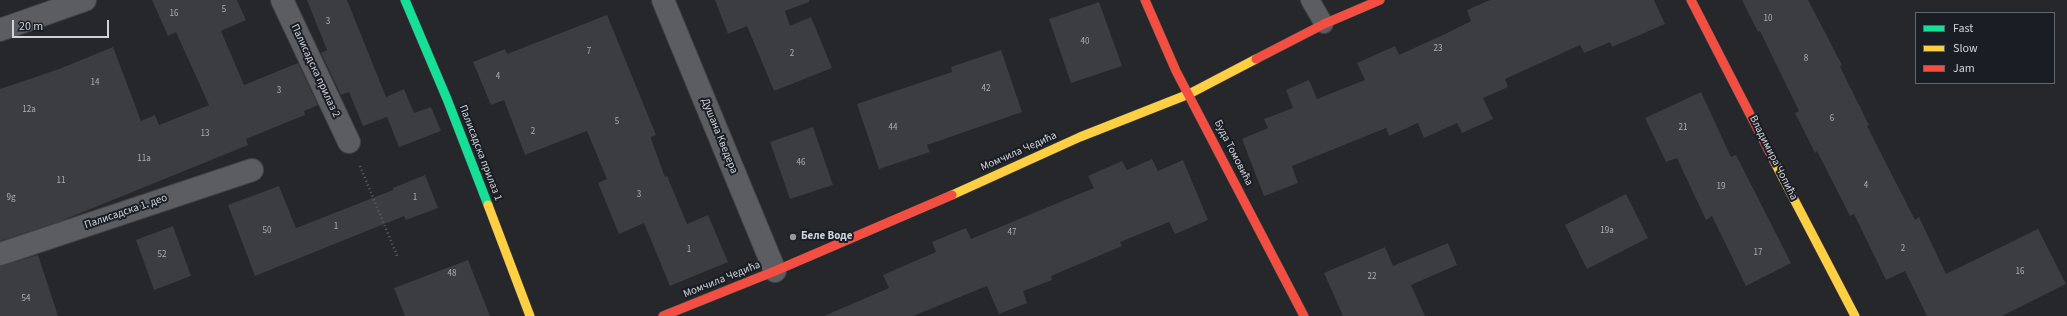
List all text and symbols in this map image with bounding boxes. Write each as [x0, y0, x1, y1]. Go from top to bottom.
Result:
house number: 5 [222, 5, 226, 15]
house number: 16 [170, 9, 178, 19]
scale bar [14, 12, 111, 38]
legend [1915, 12, 2055, 84]
house number: 10 [1764, 14, 1772, 24]
house number: 3 [326, 17, 330, 27]
text: 20 m [19, 18, 43, 35]
text: Fast [1953, 20, 1973, 37]
street label: Палисадска прилаз 2 [288, 22, 342, 120]
house number: 40 [1081, 37, 1089, 47]
text: Slow [1953, 40, 1978, 57]
house number: 23 [1434, 44, 1442, 54]
house number: 7 [587, 47, 591, 57]
house number: 2 [790, 49, 794, 59]
house number: 8 [1804, 54, 1808, 64]
text: Jam [1953, 60, 1975, 77]
house number: 4 [496, 72, 500, 82]
house number: 14 [91, 78, 99, 88]
house number: 42 [982, 84, 990, 94]
house number: 3 [277, 86, 281, 96]
street label: Душана Кведера [698, 96, 740, 176]
street label: Палисадска прилаз 1 [456, 103, 504, 203]
house number: 12a [22, 105, 36, 115]
street label: Владимира Чопића [1746, 114, 1800, 202]
house number: 6 [1830, 114, 1834, 124]
house number: 5 [615, 117, 619, 127]
street label: Буда Томовића [1211, 118, 1255, 188]
house number: 44 [889, 123, 897, 133]
house number: 21 [1679, 123, 1687, 133]
house number: 2 [531, 127, 535, 137]
house number: 13 [201, 129, 209, 139]
street label: Момчила Чедића [979, 129, 1059, 175]
house number: 11a [137, 154, 151, 164]
house number: 46 [797, 158, 805, 168]
house number: 11 [57, 176, 65, 186]
house number: 4 [1864, 181, 1868, 191]
house number: 19 [1717, 182, 1725, 192]
house number: 3 [637, 190, 641, 200]
street label: Палисадска 1. део [83, 192, 169, 232]
house number: 9g [6, 193, 16, 203]
house number: 1 [413, 193, 417, 203]
house number: 1 [334, 222, 338, 232]
house number: 50 [263, 226, 271, 236]
house number: 19a [1600, 226, 1614, 236]
house number: 47 [1008, 228, 1016, 238]
place label: Беле Воде [801, 230, 852, 244]
marker: Беле Воде [788, 232, 798, 242]
house number: 2 [1901, 244, 1905, 254]
house number: 1 [687, 245, 691, 255]
house number: 17 [1754, 248, 1762, 258]
house number: 52 [158, 250, 166, 260]
street label: Момчила Чедића [682, 259, 762, 301]
house number: 16 [2016, 267, 2024, 277]
house number: 48 [448, 269, 456, 279]
house number: 22 [1368, 272, 1376, 282]
house number: 54 [22, 294, 30, 304]

